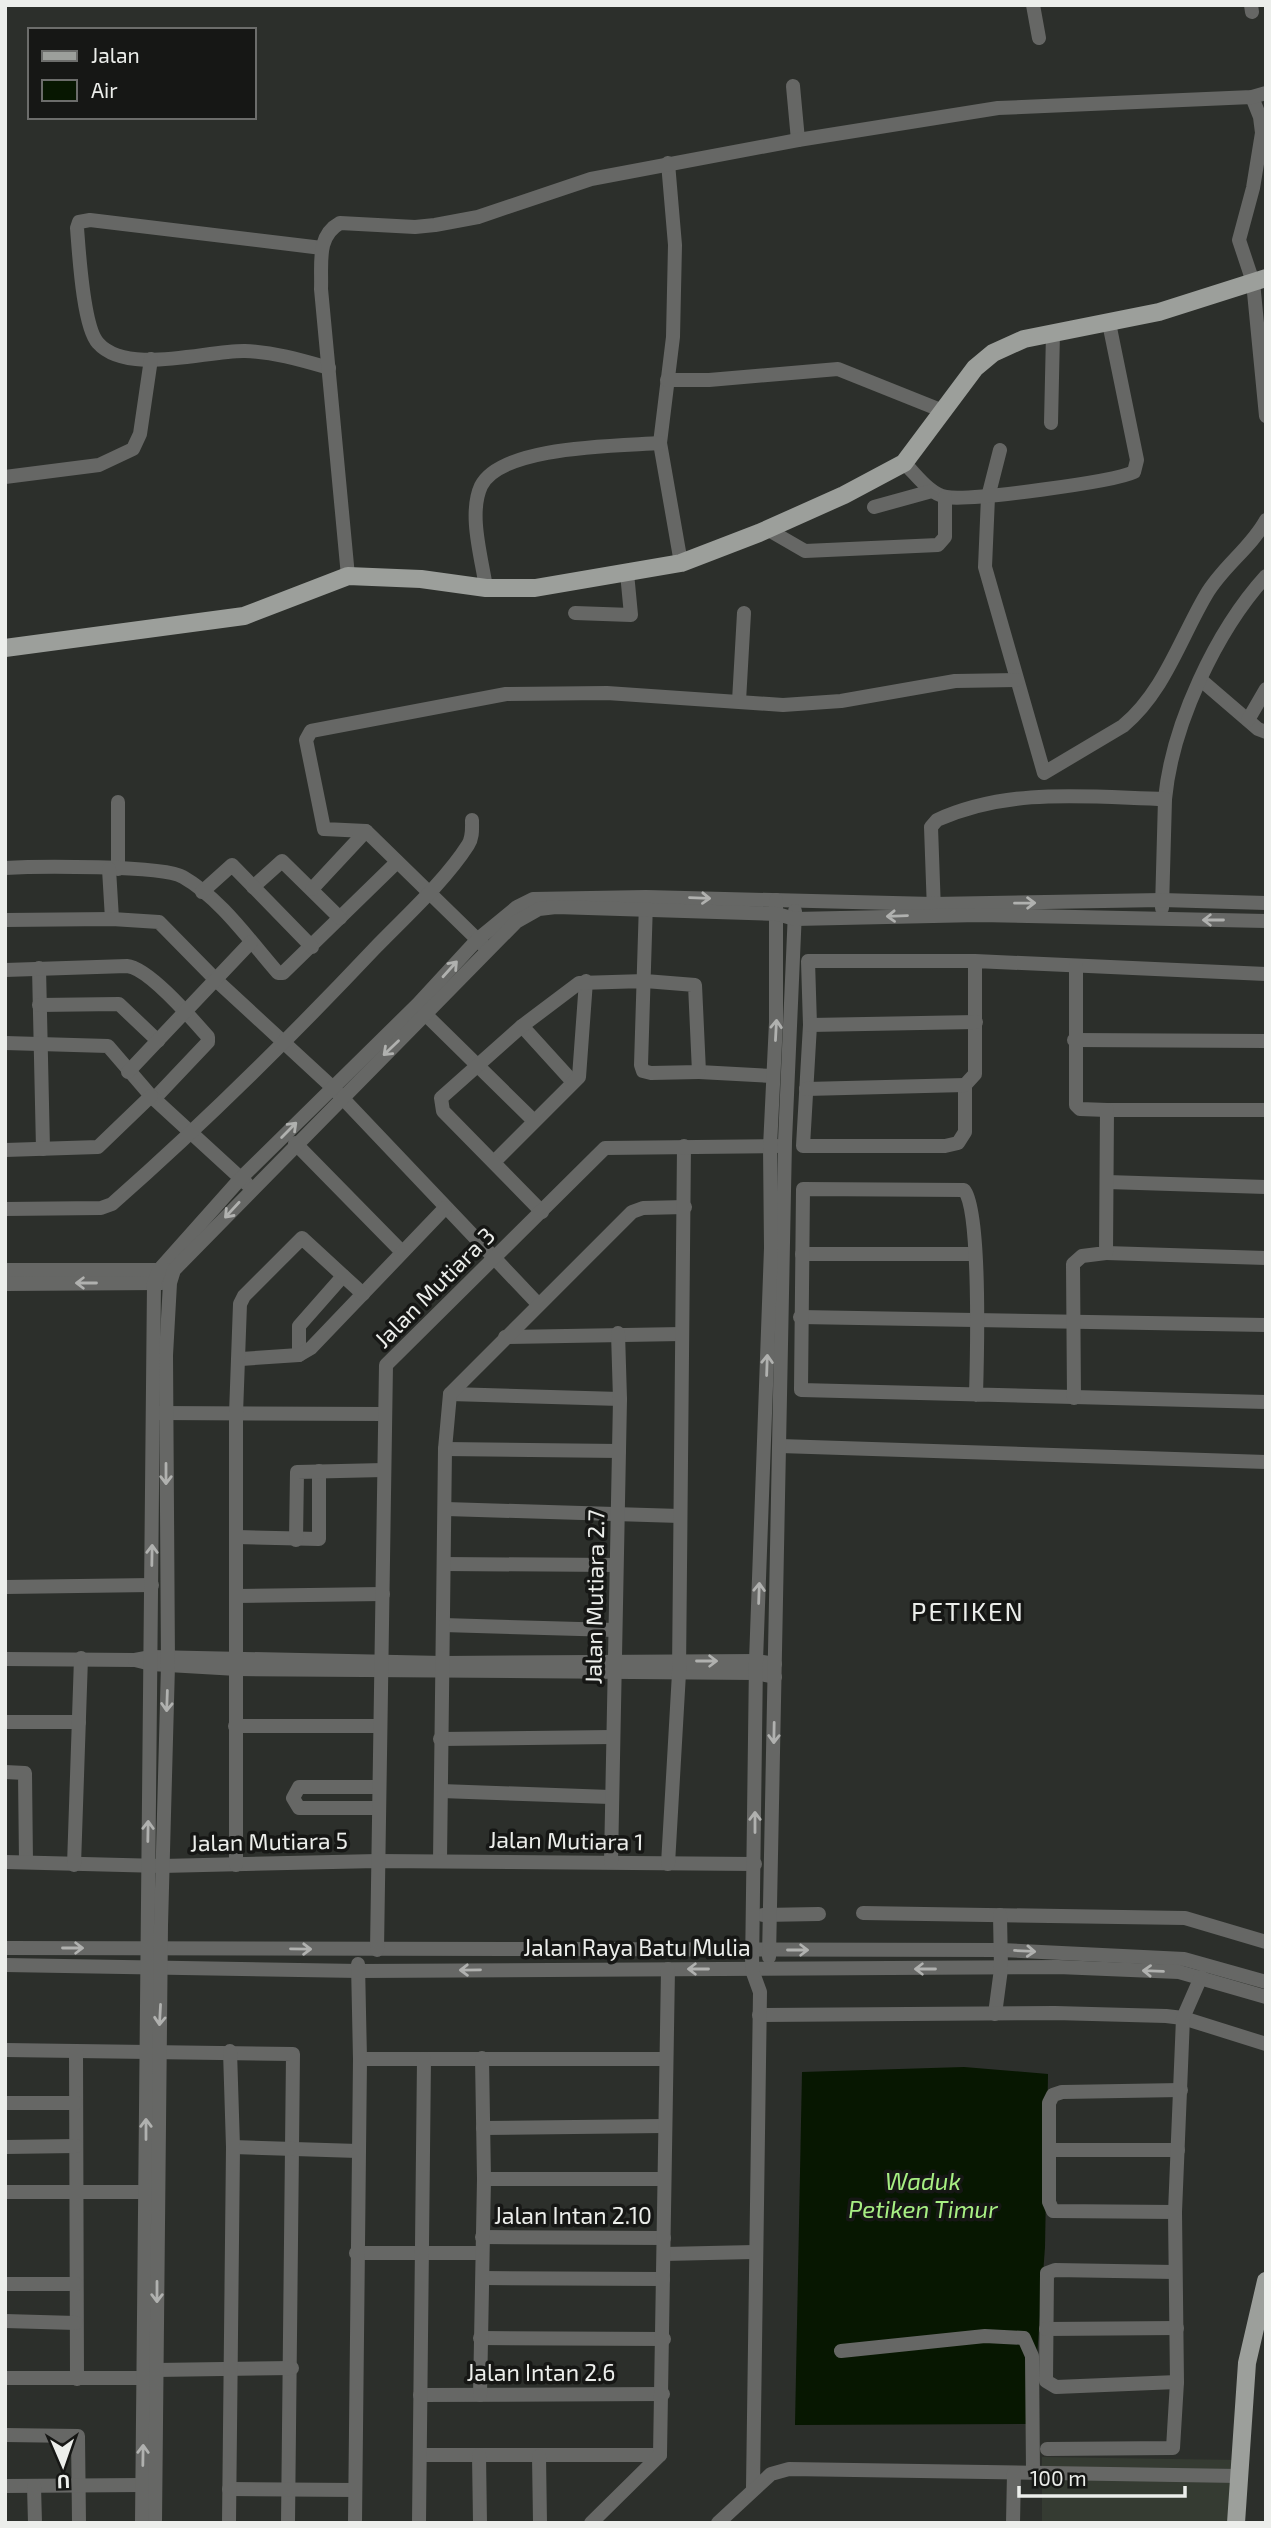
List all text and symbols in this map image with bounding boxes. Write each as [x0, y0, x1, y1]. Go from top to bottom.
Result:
legend [28, 28, 256, 119]
text: Jalan [91, 42, 140, 67]
text: Air [91, 77, 118, 102]
one-way arrow [688, 892, 711, 905]
one-way arrow [1014, 896, 1037, 910]
one-way arrow [886, 909, 909, 922]
one-way arrow [1202, 913, 1225, 927]
one-way arrow [442, 960, 458, 978]
one-way arrow [769, 1018, 782, 1041]
one-way arrow [383, 1039, 400, 1056]
one-way arrow [280, 1121, 297, 1138]
one-way arrow [223, 1201, 240, 1218]
street label: Jalan Mutiara 3 [368, 1221, 500, 1353]
one-way arrow [75, 1276, 98, 1290]
one-way arrow [761, 1354, 774, 1377]
one-way arrow [159, 1462, 173, 1485]
street label: Jalan Mutiara 2.7 [578, 1509, 610, 1685]
one-way arrow [146, 1543, 159, 1566]
one-way arrow [752, 1582, 765, 1605]
district label: PETIKEN [911, 1595, 1025, 1626]
one-way arrow [695, 1654, 718, 1668]
one-way arrow [160, 1690, 174, 1713]
one-way arrow [767, 1721, 780, 1744]
one-way arrow [748, 1811, 762, 1834]
one-way arrow [142, 1820, 155, 1843]
street label: Jalan Mutiara 1 [488, 1825, 644, 1855]
street label: Jalan Mutiara 5 [190, 1826, 348, 1856]
street label: Jalan Raya Batu Mulia [523, 1933, 751, 1961]
one-way arrow [62, 1941, 85, 1955]
one-way arrow [289, 1942, 312, 1956]
one-way arrow [786, 1943, 809, 1957]
one-way arrow [1014, 1945, 1037, 1958]
one-way arrow [686, 1962, 709, 1976]
one-way arrow [914, 1962, 937, 1976]
one-way arrow [459, 1963, 482, 1977]
one-way arrow [1141, 1964, 1164, 1977]
one-way arrow [153, 2004, 166, 2026]
one-way arrow [139, 2118, 153, 2141]
water label: Waduk Petiken Timur [848, 2166, 998, 2223]
street label: Jalan Intan 2.10 [494, 2201, 652, 2229]
one-way arrow [150, 2280, 164, 2303]
street label: Jalan Intan 2.6 [466, 2358, 616, 2386]
north arrow [28, 2430, 98, 2500]
one-way arrow [136, 2443, 150, 2466]
scale bar [1019, 2454, 1185, 2498]
text: 100 m [1030, 2465, 1087, 2490]
text: U [57, 2471, 71, 2494]

